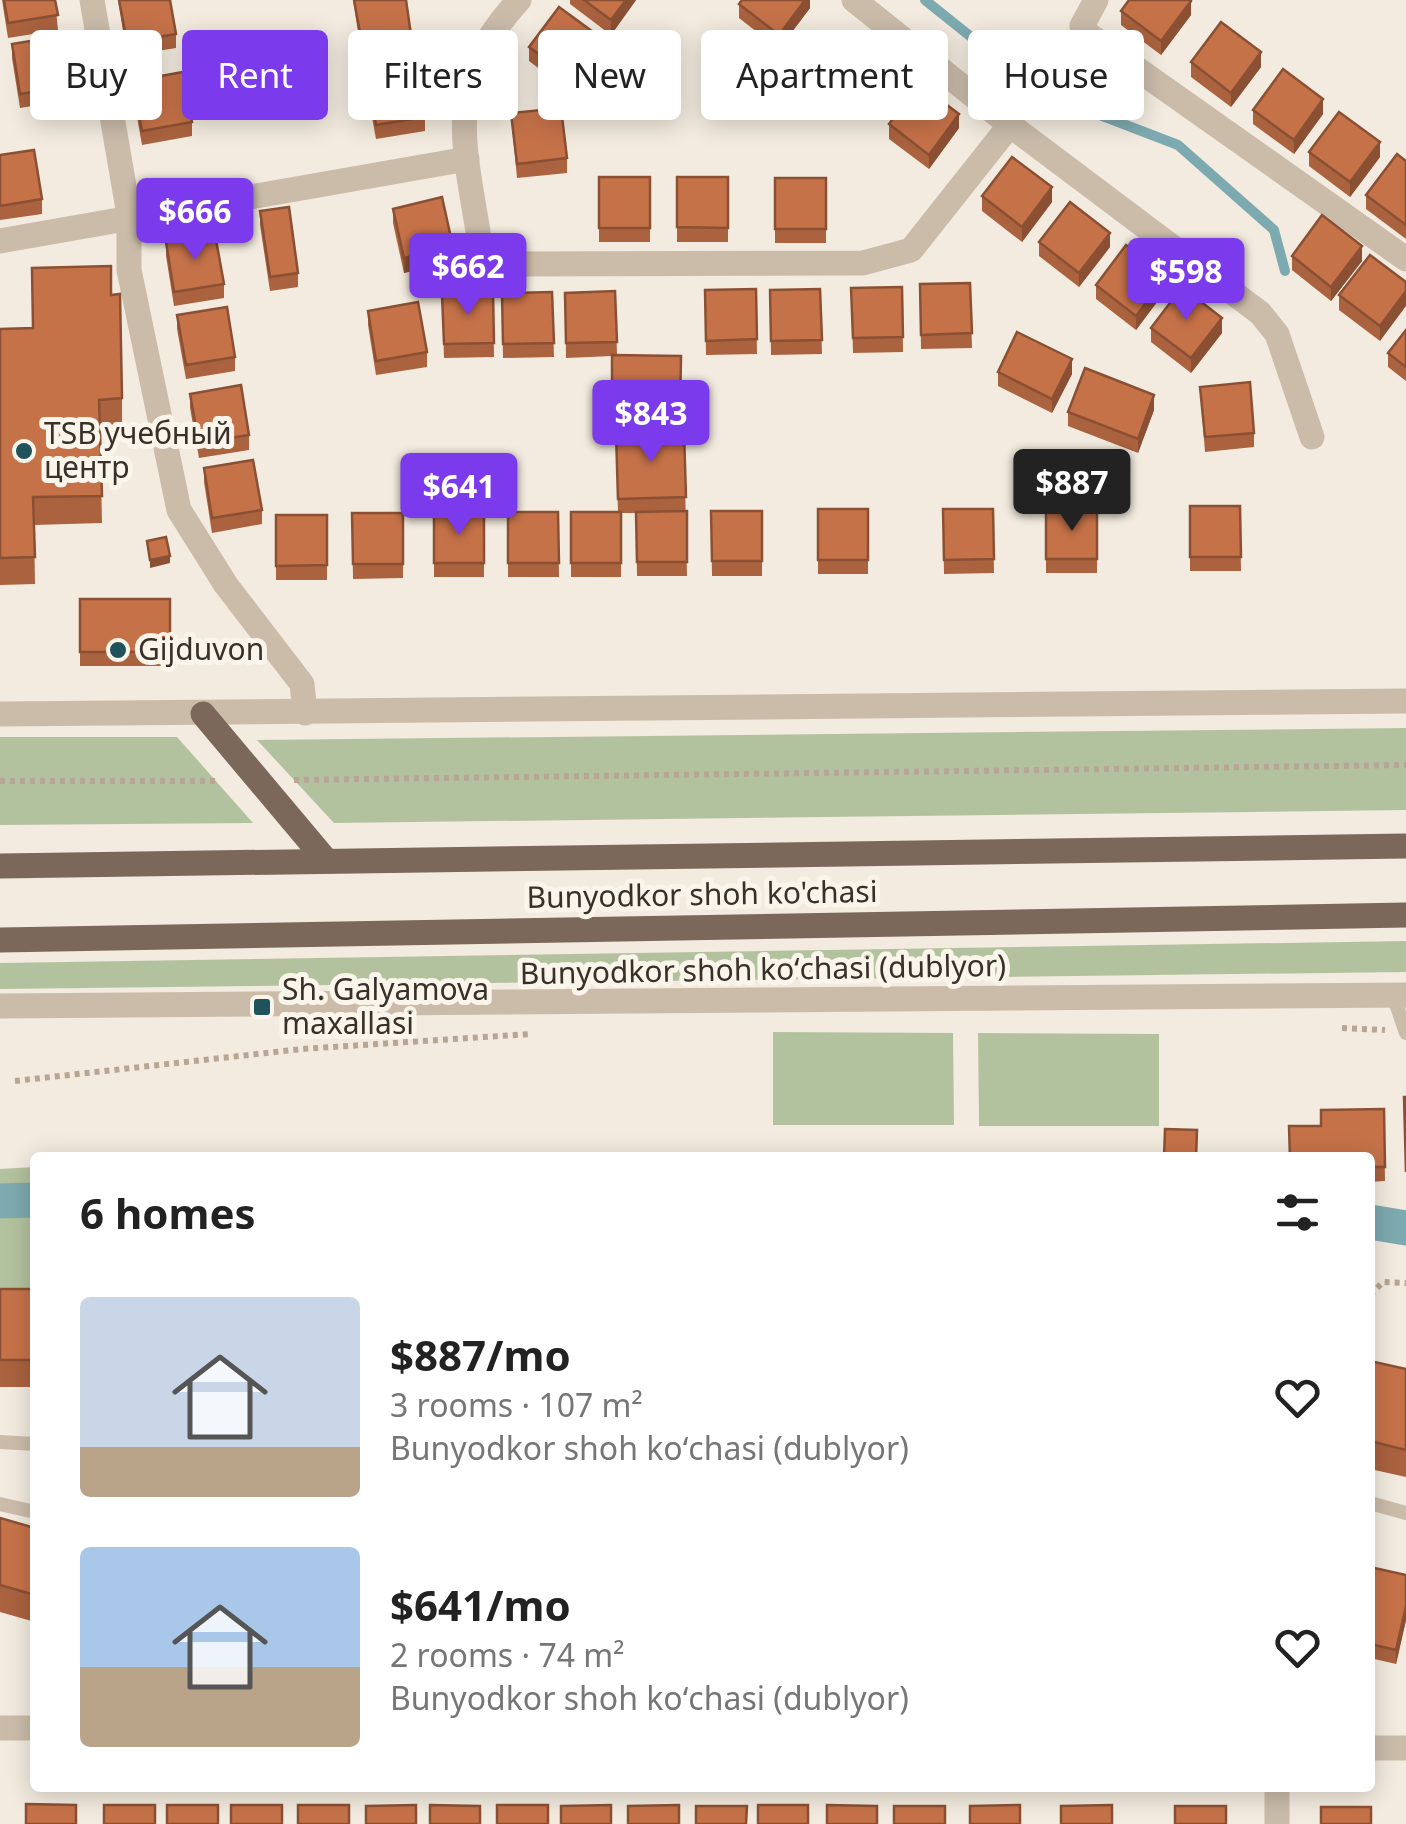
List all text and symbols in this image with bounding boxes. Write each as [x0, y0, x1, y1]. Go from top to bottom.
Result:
chip: Buy [30, 30, 162, 120]
chip: Rent [182, 30, 328, 120]
chip: Filters [348, 30, 518, 120]
chip: New [538, 30, 681, 120]
chip: Apartment [701, 30, 948, 120]
chip: House [968, 30, 1144, 120]
pin: $666 [136, 178, 254, 263]
text: $666 [158, 189, 232, 232]
pin: $662 [409, 233, 527, 318]
pin: $598 [1127, 238, 1245, 323]
text: $662 [431, 244, 505, 287]
text: $598 [1149, 249, 1223, 292]
pin: $843 [592, 380, 710, 465]
text: $843 [614, 391, 688, 434]
place label: TSB учебный центр [44, 412, 232, 487]
marker: TSB учебный центр [13, 440, 35, 462]
pin: $887 [1013, 449, 1131, 534]
pin: $641 [400, 453, 518, 538]
text: $887 [1035, 460, 1109, 503]
text: $641 [422, 464, 496, 507]
place label: Gijduvon [138, 628, 264, 669]
marker: Gijduvon [107, 639, 129, 661]
street label: Bunyodkor shoh ko'chasi [526, 870, 878, 917]
street label: Bunyodkor shoh koʻchasi (dublyor) [519, 944, 1006, 993]
place label: Sh. Galyamova maxallasi [282, 968, 489, 1043]
marker: Sh. Galyamova maxallasi [251, 996, 273, 1018]
text: 6 homes [80, 1184, 256, 1241]
icon: filters [1270, 1185, 1325, 1240]
text: $887/mo [390, 1326, 571, 1383]
icon: home [160, 1337, 280, 1457]
icon: heart [1270, 1370, 1325, 1425]
text: 3 rooms · 107 m² [390, 1383, 643, 1426]
text: Bunyodkor shoh koʻchasi (dublyor) [390, 1426, 909, 1469]
text: $641/mo [390, 1576, 571, 1633]
icon: home [160, 1587, 280, 1707]
icon: heart [1270, 1620, 1325, 1675]
text: 2 rooms · 74 m² [390, 1633, 624, 1676]
text: Bunyodkor shoh koʻchasi (dublyor) [390, 1676, 909, 1719]

